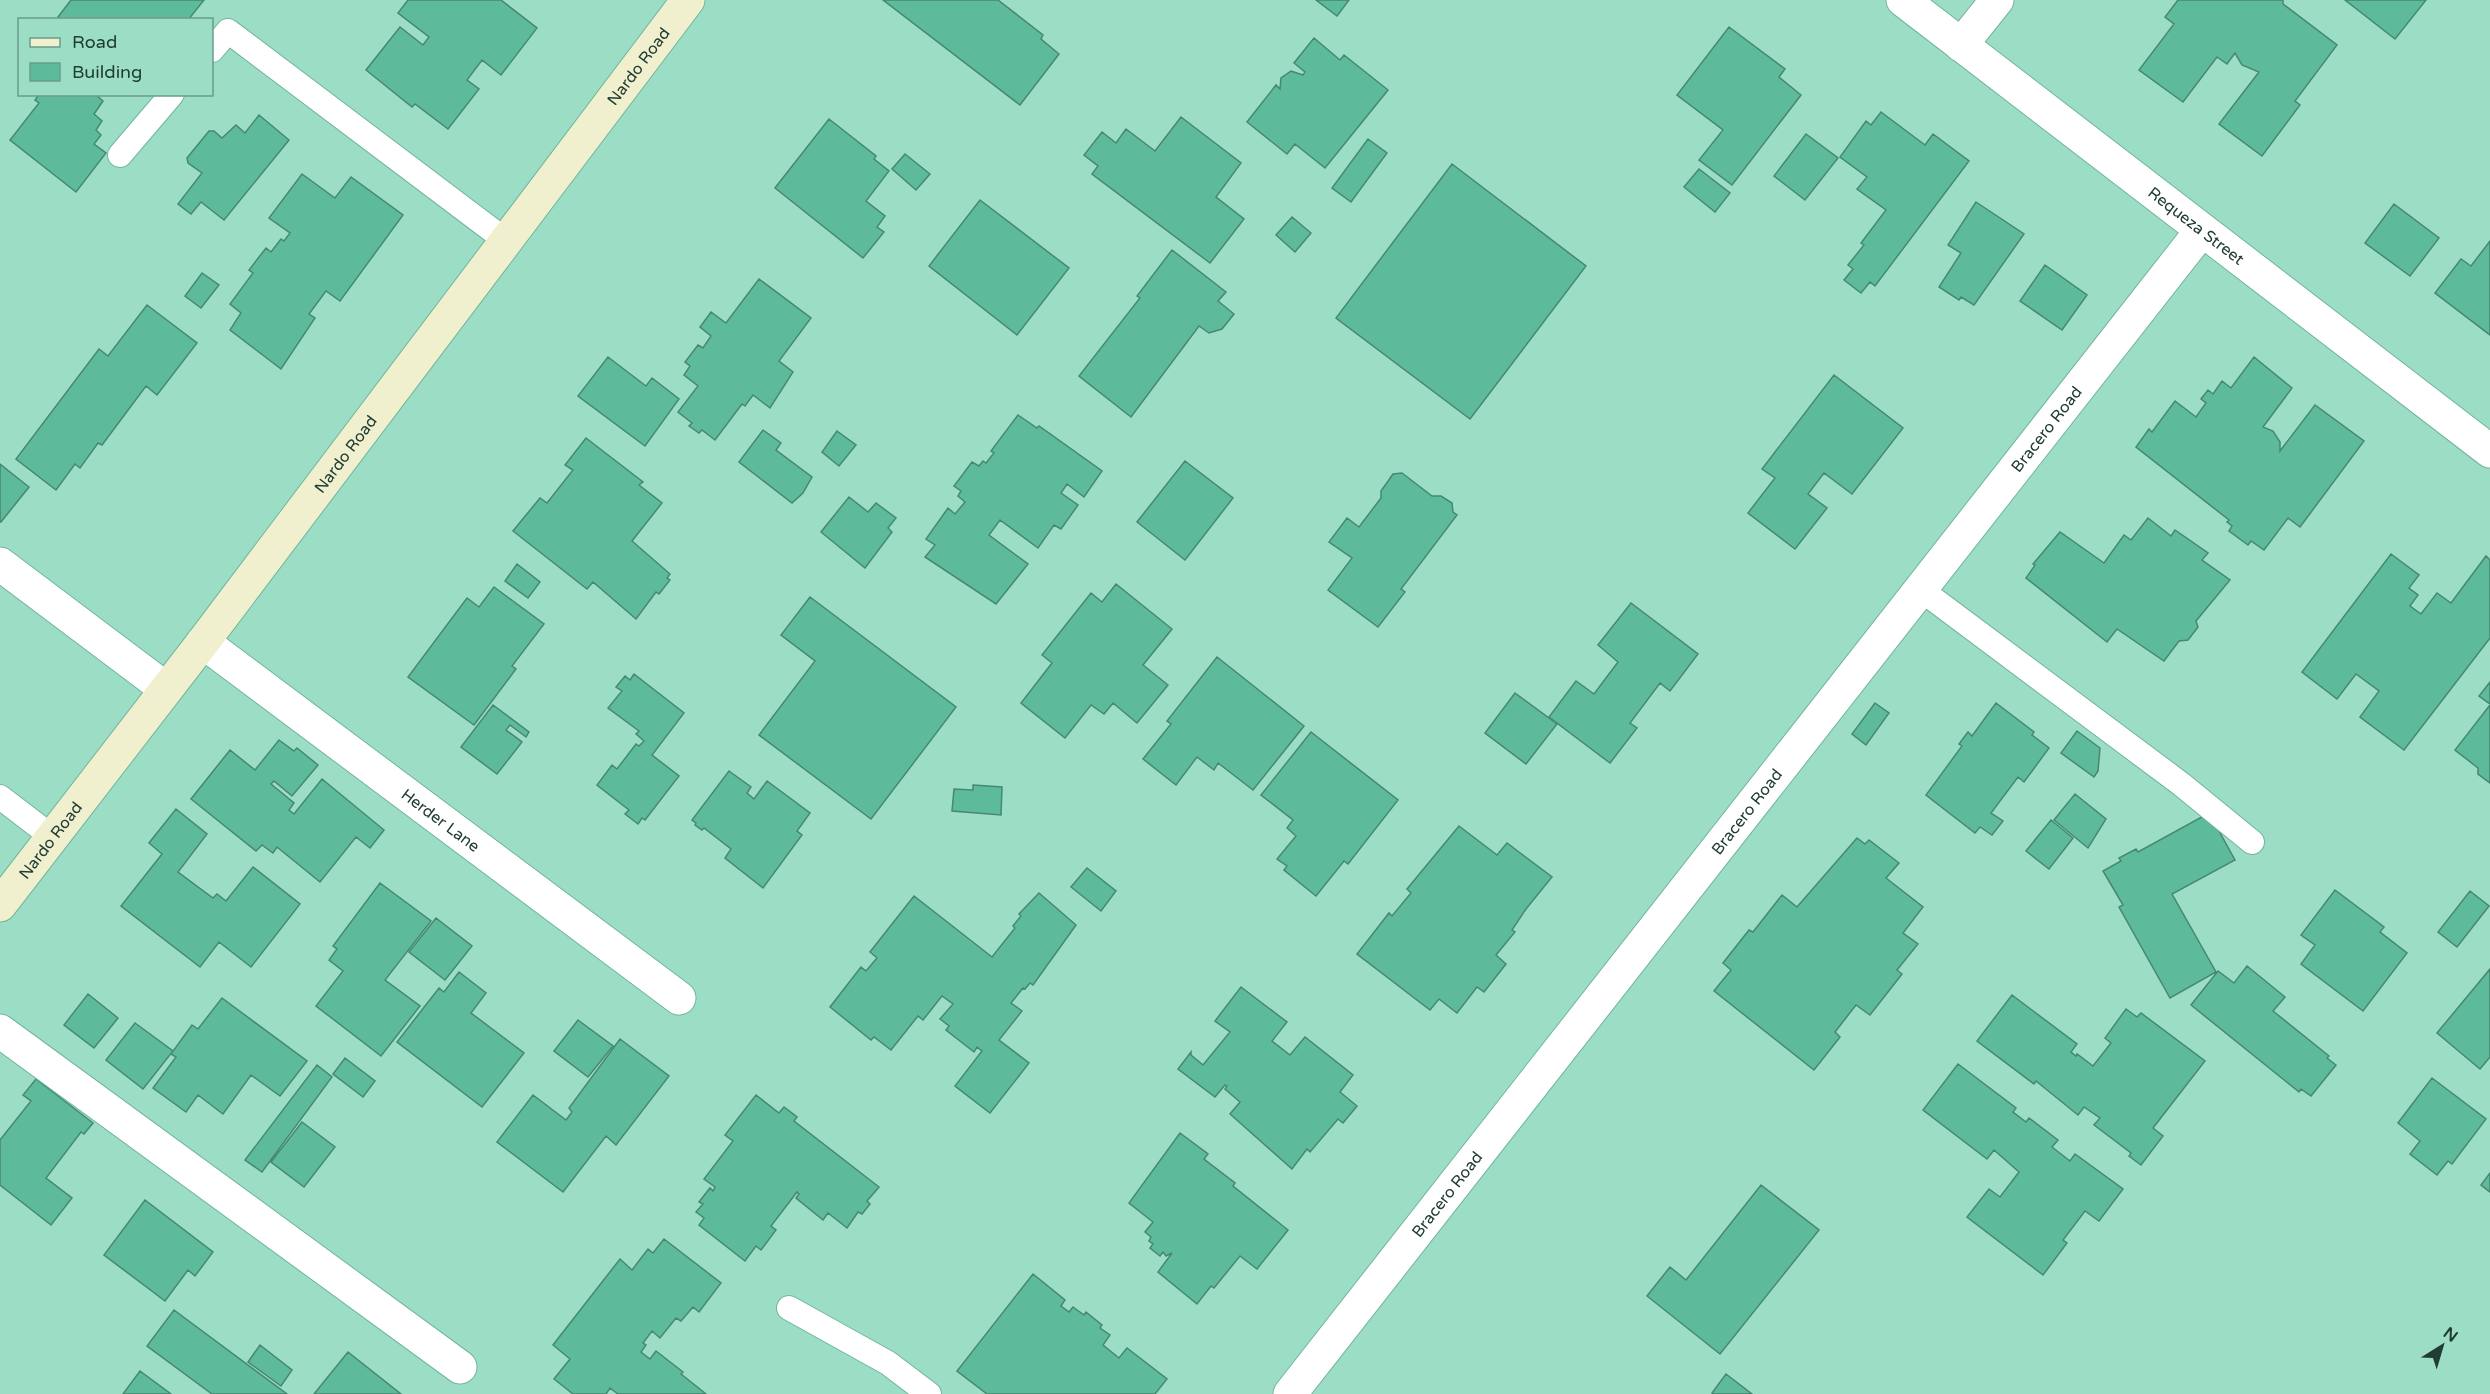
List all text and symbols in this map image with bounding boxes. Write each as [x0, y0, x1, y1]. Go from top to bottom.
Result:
legend [18, 18, 213, 96]
street label: Nardo Road [603, 24, 675, 109]
text: Road [72, 31, 117, 53]
text: Building [72, 61, 142, 83]
street label: Requeza Street [2144, 183, 2248, 270]
street label: Bracero Road [2007, 383, 2087, 477]
street label: Nardo Road [310, 412, 382, 497]
street label: Bracero Road [1707, 765, 1787, 859]
street label: Herder Lane [397, 785, 484, 857]
street label: Nardo Road [15, 798, 87, 883]
street label: Bracero Road [1408, 1148, 1487, 1242]
north arrow [2412, 1316, 2472, 1376]
text: N [2439, 1323, 2462, 1347]

